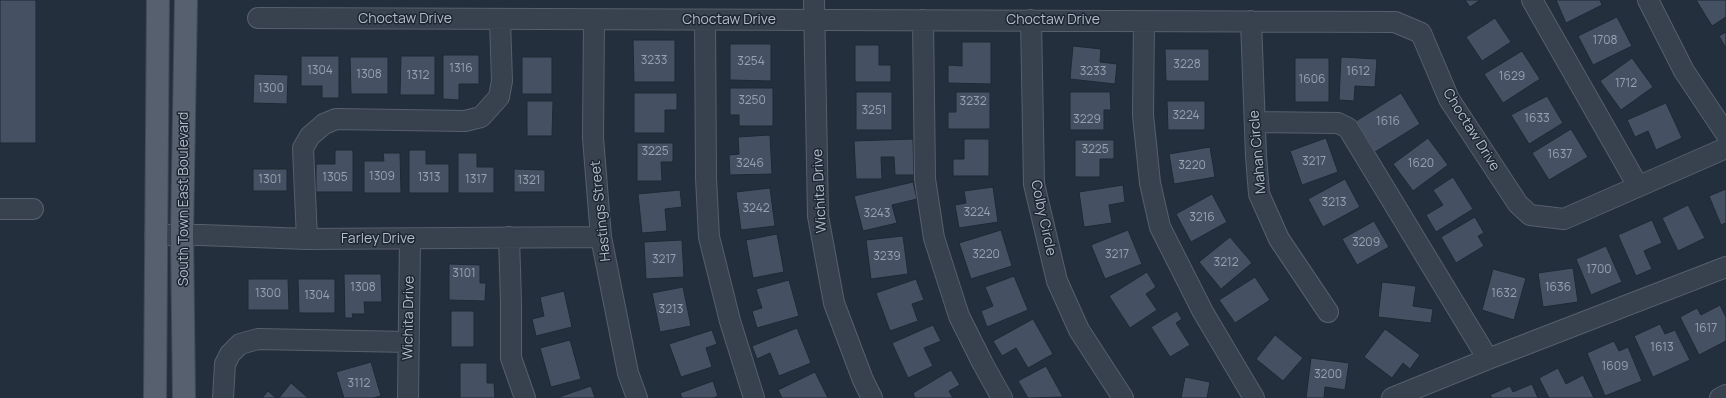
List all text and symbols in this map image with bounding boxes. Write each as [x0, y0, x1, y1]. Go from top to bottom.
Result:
street label: Choctaw Drive [358, 11, 452, 27]
street label: Choctaw Drive [682, 12, 776, 28]
street label: Choctaw Drive [1006, 12, 1100, 28]
house number: 1708 [1593, 34, 1617, 48]
house number: 3233 [641, 54, 667, 68]
house number: 3254 [737, 55, 765, 69]
house number: 3228 [1173, 58, 1201, 72]
house number: 1316 [449, 62, 473, 76]
house number: 1304 [307, 64, 333, 78]
house number: 3233 [1080, 65, 1106, 79]
house number: 1612 [1346, 65, 1370, 79]
house number: 1308 [356, 68, 382, 82]
house number: 1312 [407, 69, 429, 83]
house number: 1629 [1499, 70, 1525, 84]
house number: 1606 [1299, 73, 1325, 87]
house number: 1712 [1615, 77, 1637, 91]
house number: 1300 [258, 82, 284, 96]
street label: Choctaw Drive [1439, 86, 1503, 174]
house number: 3250 [738, 94, 766, 108]
house number: 3232 [960, 95, 986, 109]
house number: 3251 [861, 104, 887, 118]
house number: 3224 [1172, 109, 1200, 123]
street label: Mahan Circle [1246, 109, 1270, 195]
street label: South Town East Boulevard [176, 112, 192, 286]
house number: 1633 [1524, 112, 1550, 126]
house number: 3229 [1073, 113, 1101, 127]
house number: 1616 [1376, 115, 1400, 129]
house number: 3225 [1081, 143, 1109, 157]
house number: 3225 [641, 145, 669, 159]
street label: Wichita Drive [809, 148, 831, 234]
house number: 1637 [1548, 148, 1572, 162]
house number: 3217 [1302, 155, 1326, 169]
house number: 3246 [736, 157, 764, 171]
house number: 1620 [1408, 157, 1434, 171]
house number: 3220 [1178, 159, 1206, 173]
street label: Hastings Street [587, 160, 615, 262]
house number: 1309 [369, 170, 395, 184]
house number: 1305 [322, 171, 348, 185]
house number: 1313 [418, 171, 440, 185]
house number: 1301 [258, 173, 282, 187]
house number: 1317 [465, 173, 487, 187]
house number: 1321 [518, 174, 540, 188]
street label: Colby Circle [1027, 179, 1059, 257]
house number: 3213 [1322, 196, 1346, 210]
house number: 3242 [742, 202, 770, 216]
house number: 3224 [963, 206, 991, 220]
house number: 3243 [864, 207, 890, 221]
house number: 3216 [1189, 211, 1215, 225]
street label: Farley Drive [341, 231, 415, 247]
house number: 3209 [1352, 236, 1380, 250]
house number: 3220 [972, 248, 1000, 262]
house number: 3217 [1105, 248, 1129, 262]
house number: 3239 [873, 250, 901, 264]
house number: 3217 [652, 253, 676, 267]
house number: 3212 [1214, 256, 1238, 270]
house number: 1700 [1586, 263, 1612, 277]
house number: 3101 [452, 267, 476, 281]
street label: Wichita Drive [400, 276, 418, 360]
house number: 1308 [350, 281, 376, 295]
house number: 1636 [1545, 281, 1571, 295]
house number: 1300 [255, 287, 281, 301]
house number: 1632 [1491, 287, 1517, 301]
house number: 1304 [304, 289, 330, 303]
house number: 3213 [659, 303, 683, 317]
house number: 1617 [1695, 322, 1717, 336]
house number: 1613 [1650, 341, 1674, 355]
house number: 1609 [1602, 360, 1628, 374]
house number: 3200 [1314, 368, 1342, 382]
house number: 3112 [348, 377, 370, 391]

